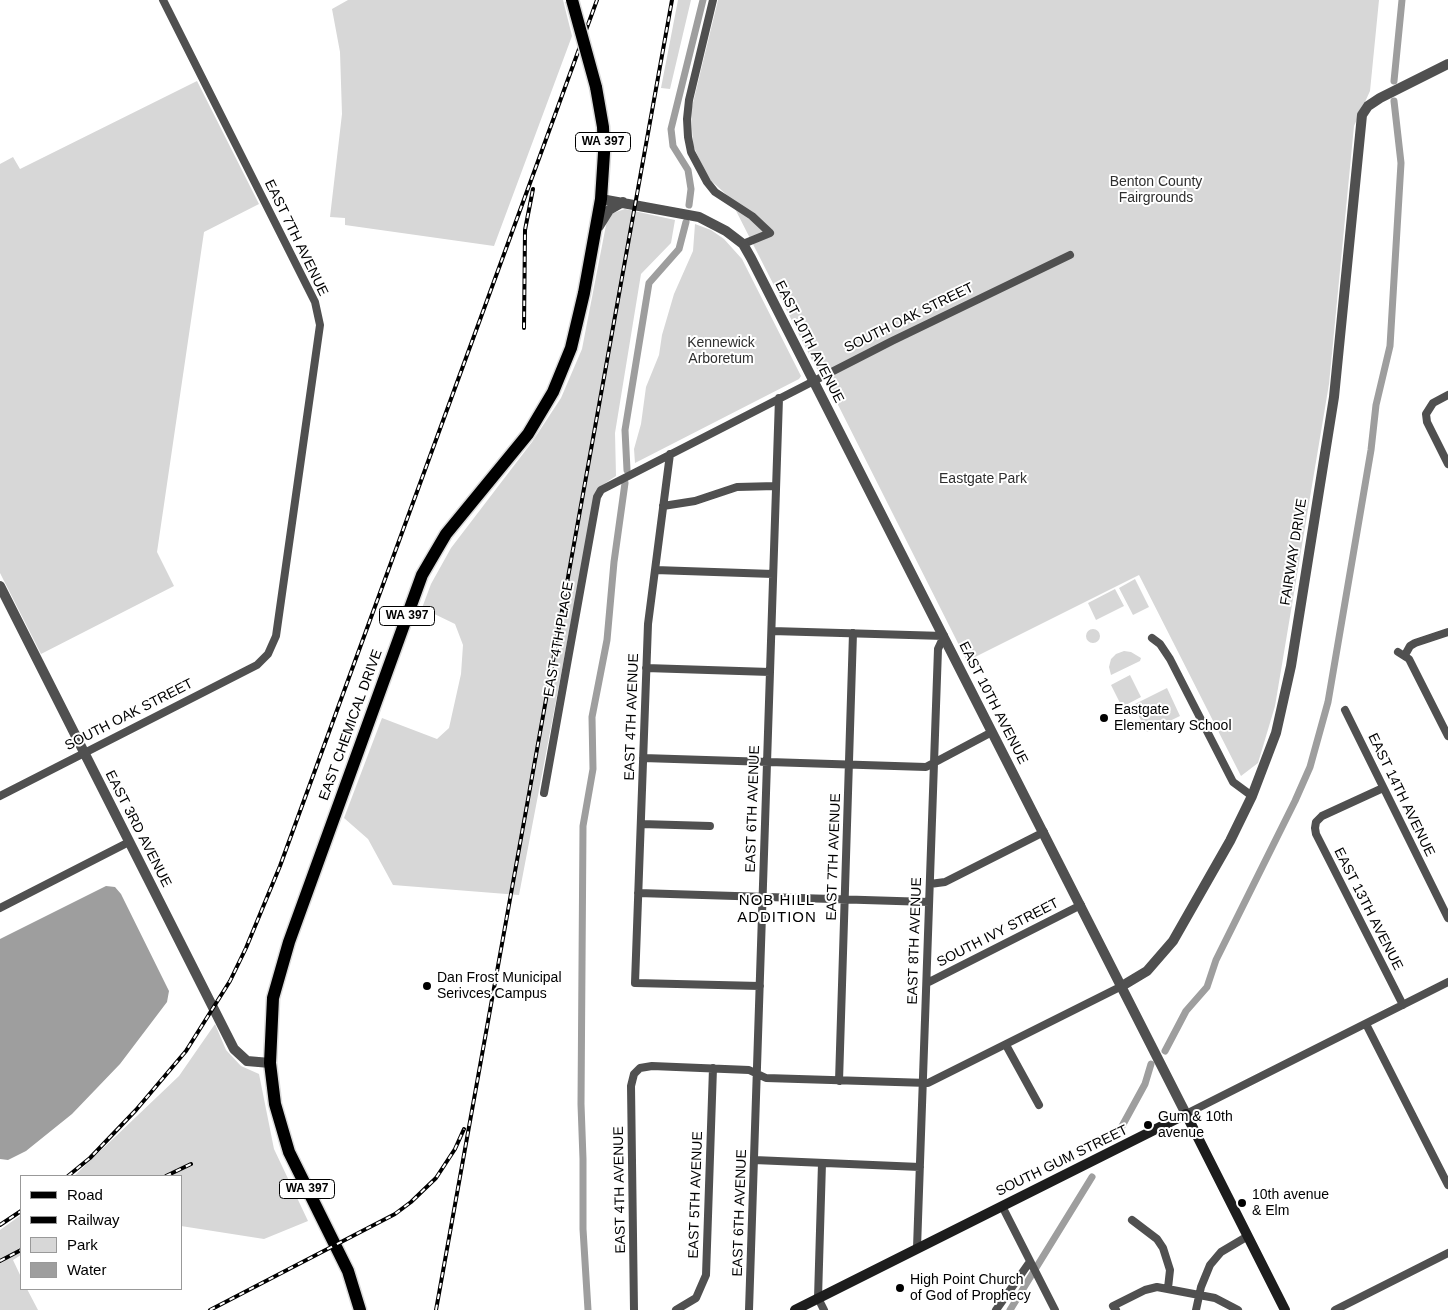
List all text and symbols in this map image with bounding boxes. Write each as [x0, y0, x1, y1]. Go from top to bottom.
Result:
road number: WA 397 [576, 132, 630, 152]
park label: Benton County Fairgrounds [1110, 174, 1202, 206]
street label: EAST 7TH AVENUE [261, 177, 331, 299]
street label: EAST 10TH AVENUE [771, 278, 847, 406]
street label: SOUTH OAK STREET [842, 279, 976, 357]
park label: Kennewick Arboretum [687, 335, 755, 368]
park label: Eastgate Park [939, 471, 1027, 487]
street label: FAIRWAY DRIVE [1277, 497, 1311, 607]
street label: EAST 4TH PLACE [541, 580, 577, 698]
road number: WA 397 [380, 606, 434, 626]
street label: EAST 10TH AVENUE [955, 639, 1031, 767]
street label: EAST CHEMICAL DRIVE [316, 647, 386, 803]
street label: EAST 4TH AVENUE [621, 653, 643, 781]
street label: SOUTH OAK STREET [62, 675, 196, 755]
place label: Eastgate Elementary School [1114, 702, 1232, 734]
marker: Eastgate Elementary School [1098, 712, 1110, 724]
street label: EAST 14TH AVENUE [1364, 731, 1438, 859]
street label: EAST 6TH AVENUE [742, 745, 764, 873]
street label: EAST 3RD AVENUE [101, 768, 175, 890]
street label: EAST 7TH AVENUE [823, 793, 845, 921]
street label: EAST 13TH AVENUE [1330, 845, 1406, 973]
street label: EAST 8TH AVENUE [904, 877, 926, 1005]
district label: NOB HILL ADDITION [736, 892, 818, 927]
street label: SOUTH IVY STREET [934, 895, 1062, 971]
place label: Dan Frost Municipal Serivces Campus [437, 970, 561, 1002]
marker: Dan Frost Municipal Serivces Campus [421, 980, 433, 992]
place label: Gum & 10th avenue [1158, 1109, 1233, 1142]
marker: Gum & 10th avenue [1142, 1119, 1154, 1131]
street label: SOUTH GUM STREET [993, 1122, 1131, 1200]
street label: EAST 4TH AVENUE [610, 1126, 630, 1254]
street label: EAST 5TH AVENUE [685, 1131, 707, 1259]
street label: EAST 6TH AVENUE [729, 1149, 751, 1277]
legend [20, 1175, 182, 1290]
road number: WA 397 [280, 1180, 334, 1198]
text: Road [67, 1186, 103, 1203]
place label: 10th avenue & Elm [1252, 1187, 1329, 1220]
marker: 10th avenue & Elm [1236, 1197, 1248, 1209]
text: Railway [67, 1211, 120, 1228]
text: Park [67, 1236, 98, 1253]
text: Water [67, 1261, 106, 1278]
place label: High Point Church of God of Prophecy [910, 1272, 1031, 1304]
marker: High Point Church of God of Prophecy [894, 1282, 906, 1294]

